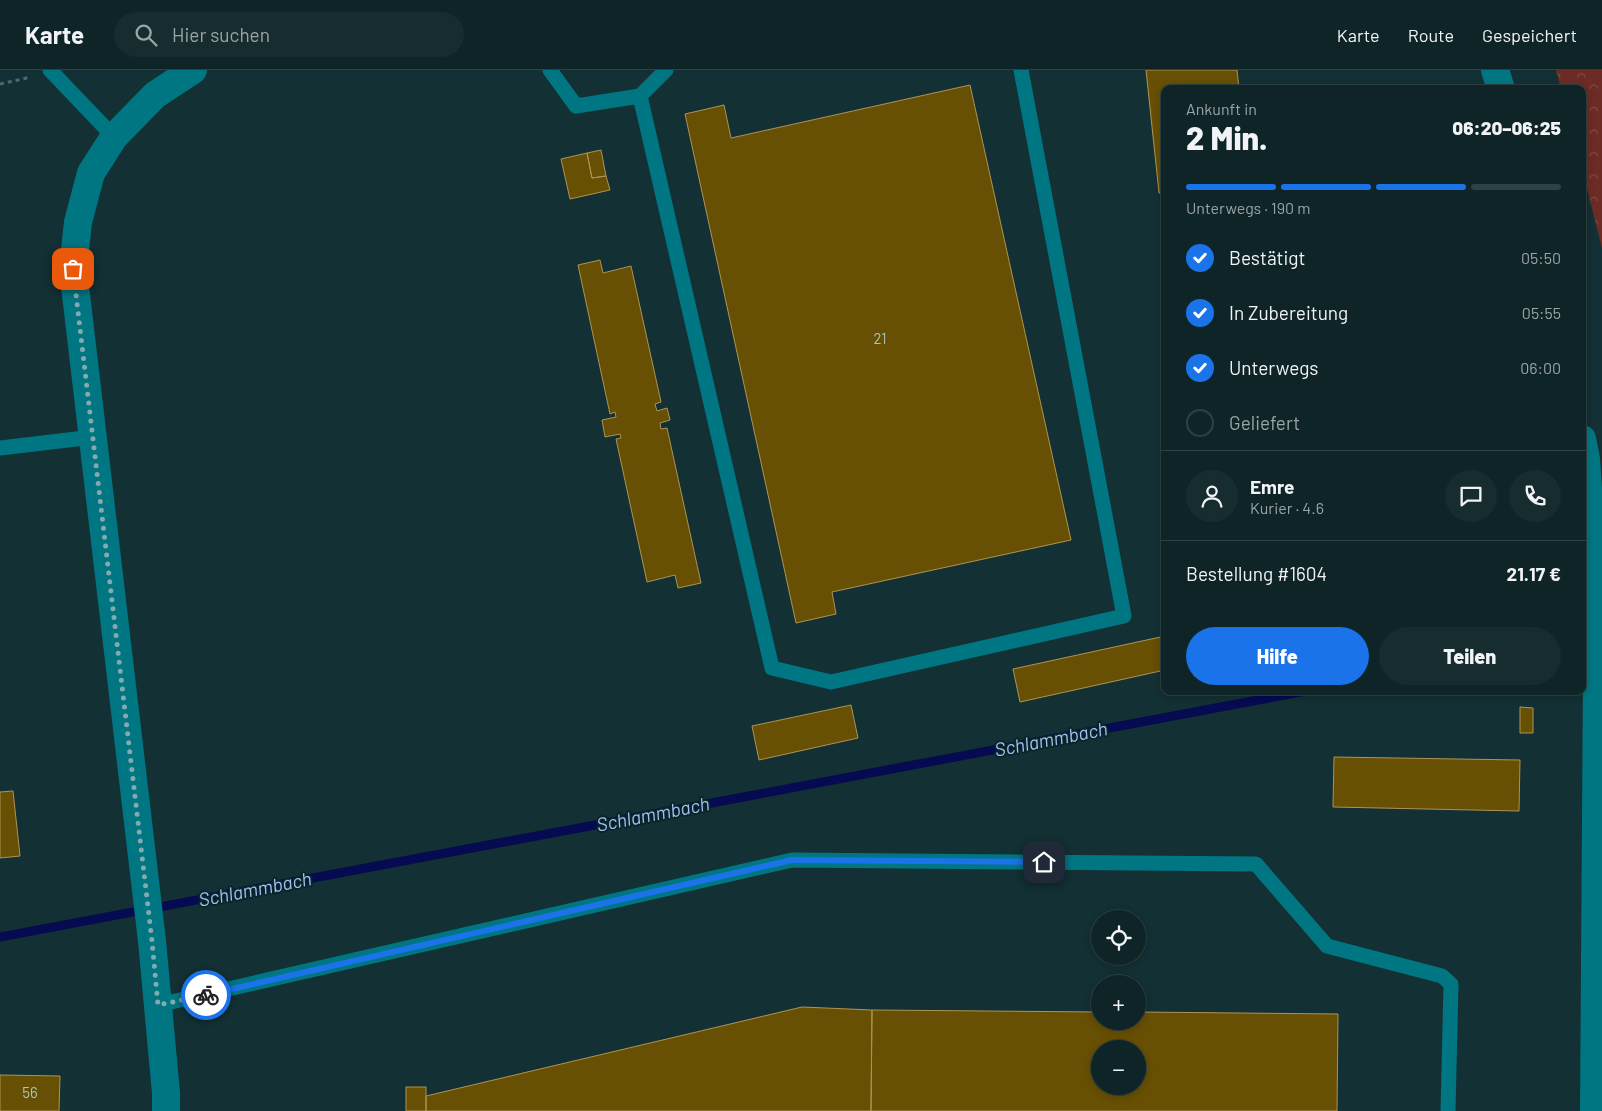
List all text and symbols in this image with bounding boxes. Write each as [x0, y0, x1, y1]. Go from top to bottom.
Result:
search box [114, 12, 464, 57]
text: Karte [25, 20, 84, 49]
icon: search [132, 21, 160, 49]
text: Hier suchen [172, 23, 270, 46]
text: Karte [1337, 24, 1380, 46]
text: Route [1408, 24, 1454, 46]
text: Gespeichert [1482, 24, 1577, 46]
text: Ankunft in [1186, 99, 1257, 118]
text: 06:20–06:25 [1452, 116, 1561, 139]
text: 2 Min. [1186, 118, 1268, 156]
text: Unterwegs · 190 m [1186, 198, 1310, 217]
icon: check [1186, 244, 1214, 272]
text: Bestätigt [1229, 246, 1305, 269]
pin [52, 248, 94, 290]
text: 05:50 [1521, 248, 1561, 267]
icon: bag [59, 255, 87, 283]
icon: check [1186, 299, 1214, 327]
text: In Zubereitung [1229, 301, 1348, 324]
text: 05:55 [1522, 303, 1561, 322]
house number: 21 [873, 329, 887, 347]
icon: check [1186, 354, 1214, 382]
text: Unterwegs [1229, 356, 1318, 379]
text: 06:00 [1520, 358, 1561, 377]
text: Geliefert [1229, 411, 1300, 434]
button: person [1186, 470, 1238, 522]
button: chat [1445, 470, 1497, 522]
button: phone [1509, 470, 1561, 522]
text: Emre [1250, 475, 1294, 498]
text: Kurier · 4.6 [1250, 498, 1324, 517]
text: Bestellung #1604 [1186, 562, 1327, 585]
text: 21.17 € [1507, 562, 1561, 585]
button: Hilfe [1186, 627, 1369, 685]
button: Teilen [1379, 627, 1561, 685]
water label: Schlammbach [992, 716, 1109, 761]
water label: Schlammbach [594, 791, 711, 836]
pin [1023, 841, 1065, 883]
icon: home [1030, 848, 1058, 876]
water label: Schlammbach [196, 866, 313, 911]
map controls [1091, 910, 1146, 1095]
button: locate [1091, 910, 1146, 965]
courier [181, 970, 231, 1020]
button: + [1091, 975, 1146, 1030]
icon: bike [192, 981, 220, 1009]
button: − [1091, 1040, 1146, 1095]
house number: 56 [22, 1083, 38, 1101]

